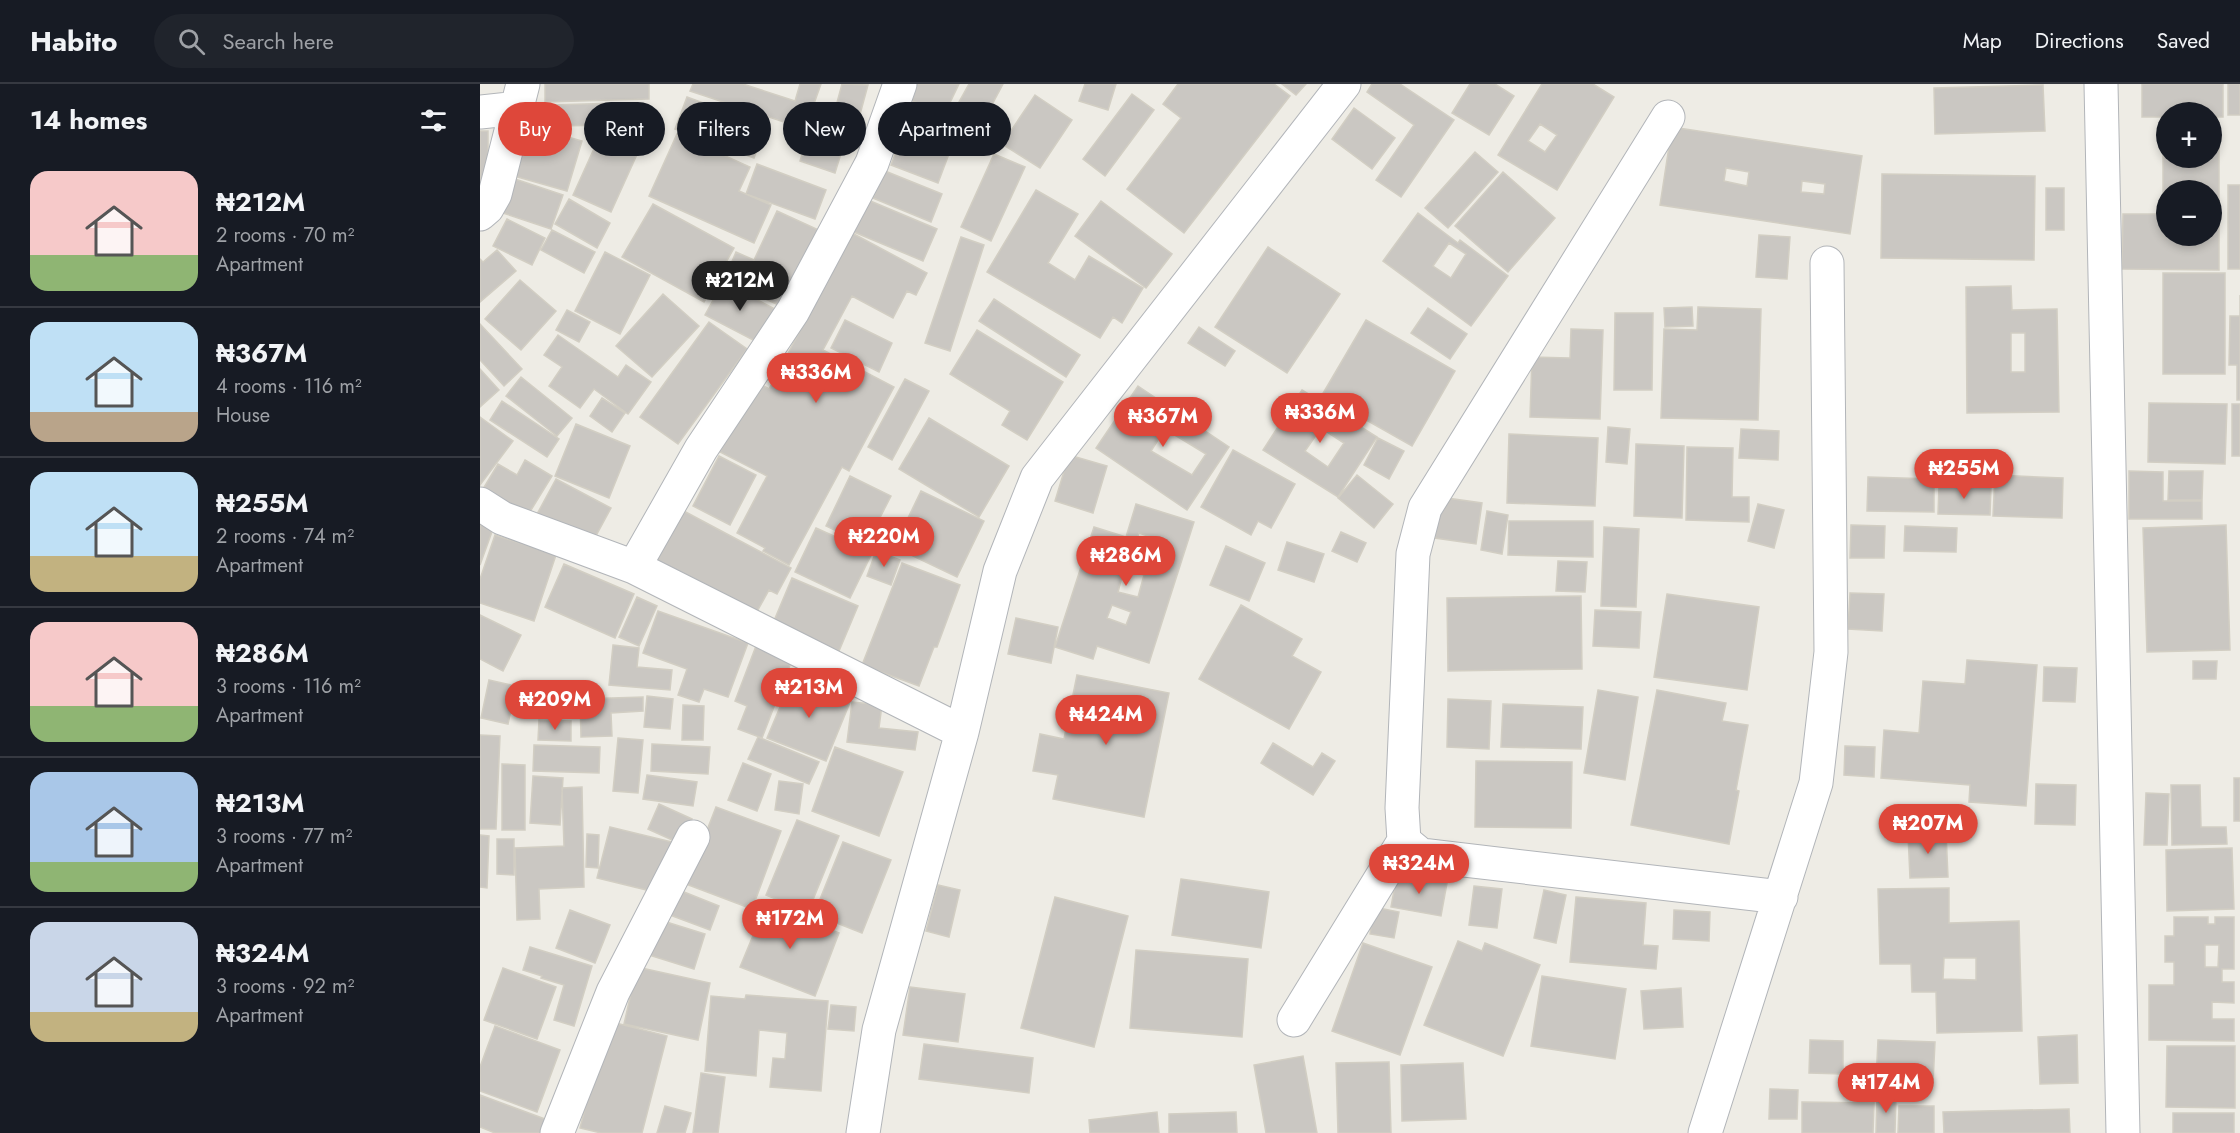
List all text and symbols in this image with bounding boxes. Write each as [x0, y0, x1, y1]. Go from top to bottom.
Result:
search box [154, 14, 574, 68]
text: Habito [30, 21, 118, 62]
icon: search [175, 25, 208, 58]
text: Search here [223, 25, 334, 57]
text: Map [1963, 26, 2002, 56]
text: Directions [2035, 26, 2124, 56]
text: Saved [2157, 26, 2210, 56]
text: 14 homes [30, 101, 147, 139]
chip: Buy [498, 102, 572, 156]
chip: Rent [584, 102, 665, 156]
chip: Filters [677, 102, 771, 156]
chip: New [783, 102, 866, 156]
chip: Apartment [878, 102, 1011, 156]
map controls [2156, 102, 2222, 246]
button: + [2156, 102, 2222, 168]
icon: filters [417, 104, 450, 137]
button: − [2156, 180, 2222, 246]
text: ₦212M [216, 183, 305, 221]
icon: home [78, 195, 150, 267]
text: 2 rooms · 70 m² [216, 221, 354, 250]
text: Apartment [216, 250, 303, 279]
pin: ₦212M [698, 261, 782, 312]
text: ₦212M [706, 266, 774, 295]
text: ₦367M [216, 334, 307, 372]
icon: home [78, 346, 150, 418]
pin: ₦336M [774, 353, 858, 404]
text: ₦336M [781, 358, 851, 387]
text: 4 rooms · 116 m² [216, 372, 362, 401]
pin: ₦336M [1278, 393, 1362, 444]
pin: ₦367M [1121, 397, 1205, 448]
text: ₦336M [1285, 398, 1355, 427]
text: House [216, 401, 270, 430]
text: ₦367M [1128, 402, 1198, 431]
pin: ₦255M [1922, 449, 2006, 500]
text: ₦255M [1928, 454, 2000, 483]
text: ₦255M [216, 484, 309, 522]
icon: home [78, 496, 150, 568]
pin: ₦220M [842, 517, 926, 568]
text: 2 rooms · 74 m² [216, 522, 354, 551]
text: ₦220M [848, 522, 920, 551]
pin: ₦286M [1084, 536, 1168, 587]
text: ₦286M [1090, 541, 1162, 570]
text: Apartment [216, 551, 303, 580]
text: ₦286M [216, 634, 309, 672]
icon: home [78, 646, 150, 718]
pin: ₦213M [767, 668, 851, 719]
text: 3 rooms · 116 m² [216, 672, 361, 701]
text: ₦213M [775, 673, 843, 702]
pin: ₦209M [513, 680, 597, 731]
text: ₦209M [519, 685, 591, 714]
pin: ₦424M [1064, 695, 1148, 746]
text: ₦424M [1069, 700, 1143, 729]
text: Apartment [216, 701, 303, 730]
text: ₦213M [216, 784, 304, 822]
icon: home [78, 796, 150, 868]
pin: ₦207M [1886, 804, 1970, 855]
text: ₦207M [1893, 809, 1963, 838]
text: 3 rooms · 77 m² [216, 822, 353, 851]
pin: ₦324M [1377, 844, 1461, 895]
text: ₦324M [1383, 849, 1455, 878]
text: Apartment [216, 851, 303, 880]
pin: ₦172M [748, 899, 832, 950]
text: ₦172M [756, 904, 824, 933]
text: ₦324M [216, 934, 309, 972]
icon: home [78, 946, 150, 1018]
text: 3 rooms · 92 m² [216, 972, 354, 1001]
text: Apartment [216, 1001, 303, 1030]
pin: ₦174M [1844, 1063, 1928, 1114]
text: ₦174M [1852, 1068, 1920, 1097]

